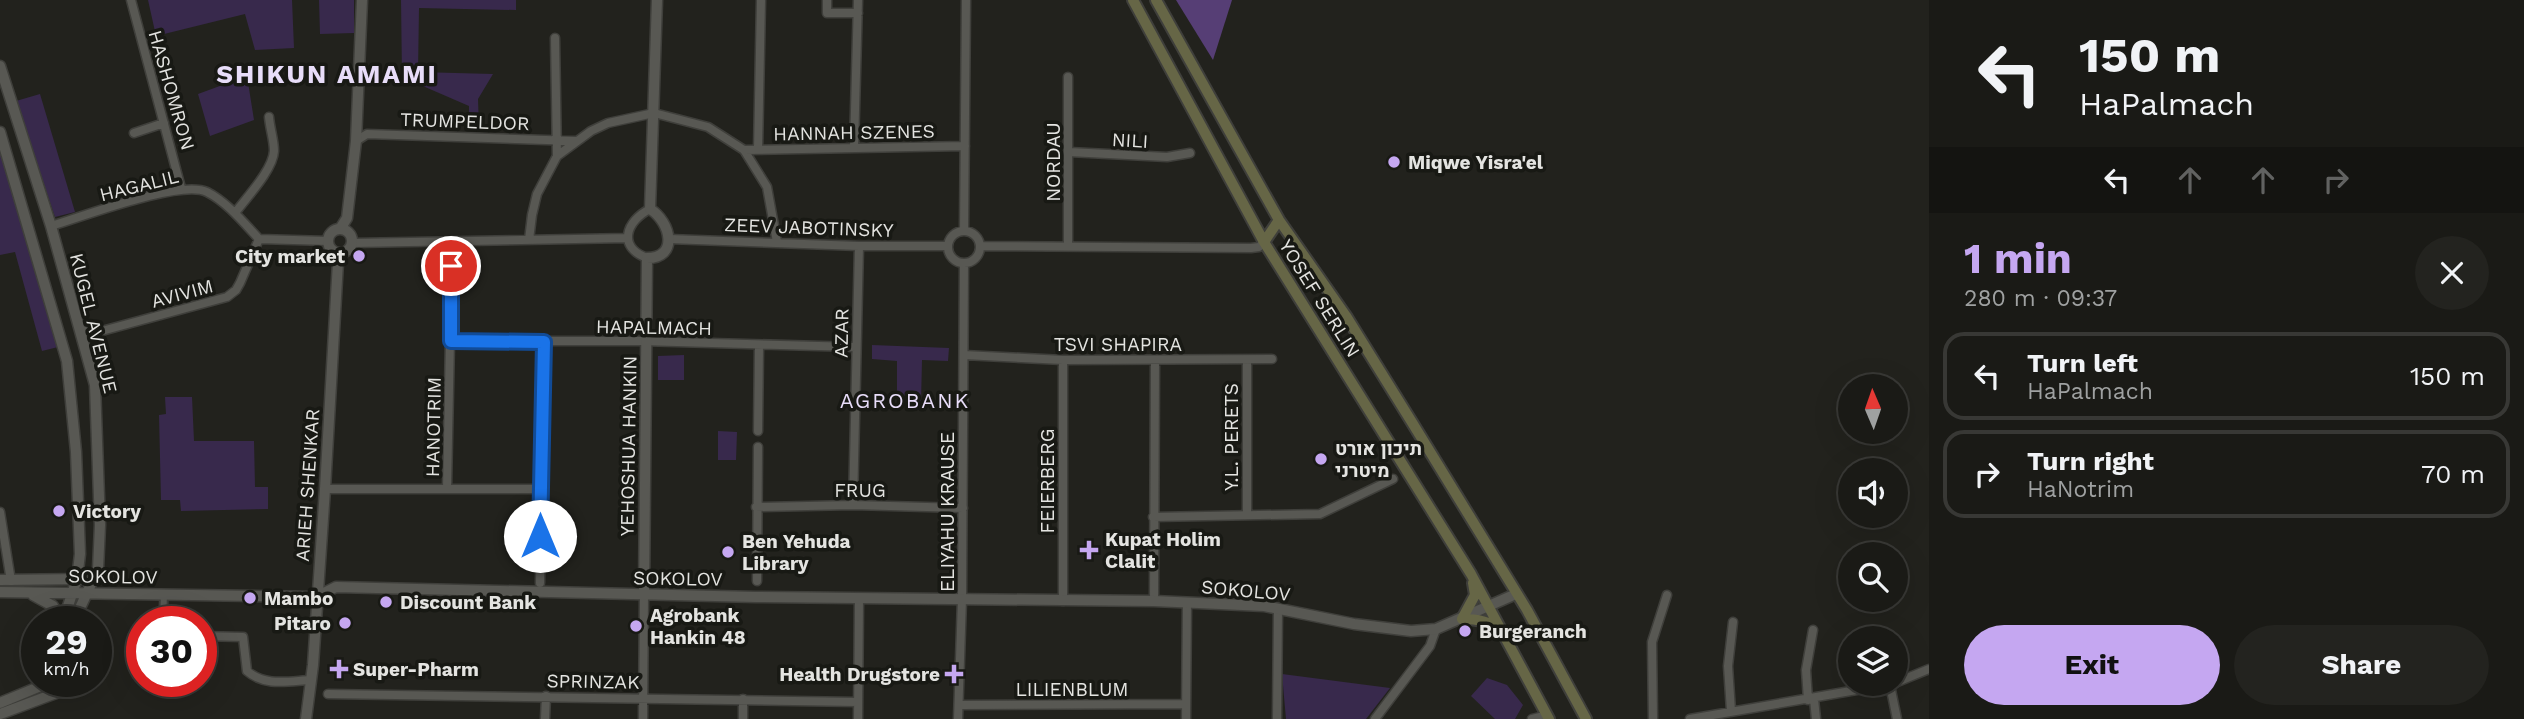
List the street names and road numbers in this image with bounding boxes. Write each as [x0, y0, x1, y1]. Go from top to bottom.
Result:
street label: HASHOMRON [143, 28, 200, 153]
street label: TRUMPELDOR [400, 108, 530, 135]
street label: HANNAH SZENES [773, 120, 935, 145]
street label: NORDAU [1042, 122, 1065, 202]
street label: NILI [1111, 128, 1149, 153]
street label: HAGALIL [97, 165, 181, 206]
street label: ZEEV JABOTINSKY [724, 213, 894, 242]
street label: YOSEF SERLIN [1274, 235, 1365, 361]
street label: KUGEL AVENUE [65, 251, 122, 396]
street label: AVIVIM [148, 274, 216, 313]
street label: AZAR [830, 308, 853, 358]
street label: HAPALMACH [596, 315, 712, 340]
street label: TSVI SHAPIRA [1054, 333, 1183, 356]
street label: YEHOSHUA HANKIN [615, 356, 642, 537]
street label: HANOTRIM [421, 377, 446, 477]
street label: Y.L. PERETS [1220, 383, 1243, 491]
street label: ARIEH SHENKAR [291, 408, 324, 562]
street label: FEIERBERG [1036, 429, 1059, 533]
street label: ELIYAHU KRAUSE [936, 432, 959, 592]
street label: FRUG [834, 479, 886, 502]
street label: SOKOLOV [68, 564, 158, 589]
street label: SOKOLOV [633, 566, 723, 591]
street label: SOKOLOV [1200, 575, 1292, 606]
street label: SPRINZAK [546, 669, 640, 694]
street label: LILIENBLUM [1015, 678, 1129, 701]

